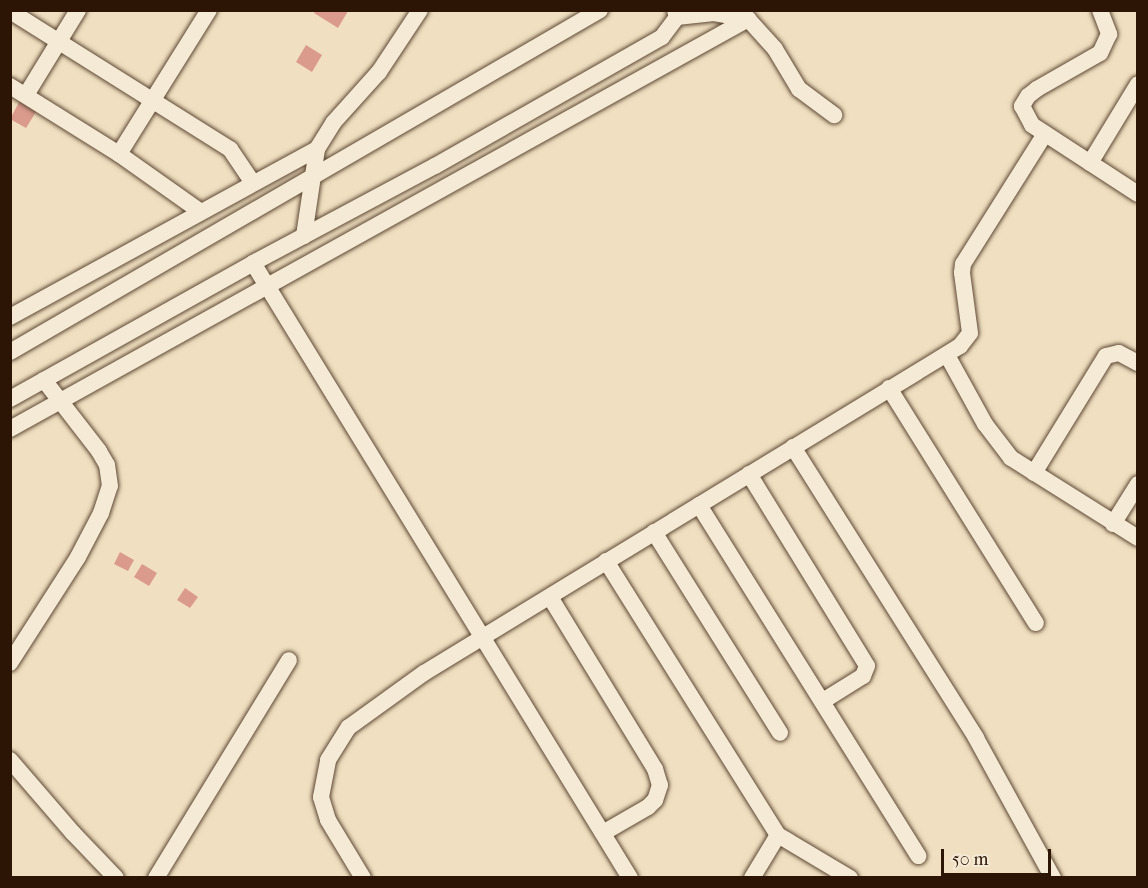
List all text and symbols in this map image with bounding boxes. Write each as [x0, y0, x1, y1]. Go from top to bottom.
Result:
scale bar [944, 837, 1054, 875]
text: 50 m [952, 849, 988, 870]

